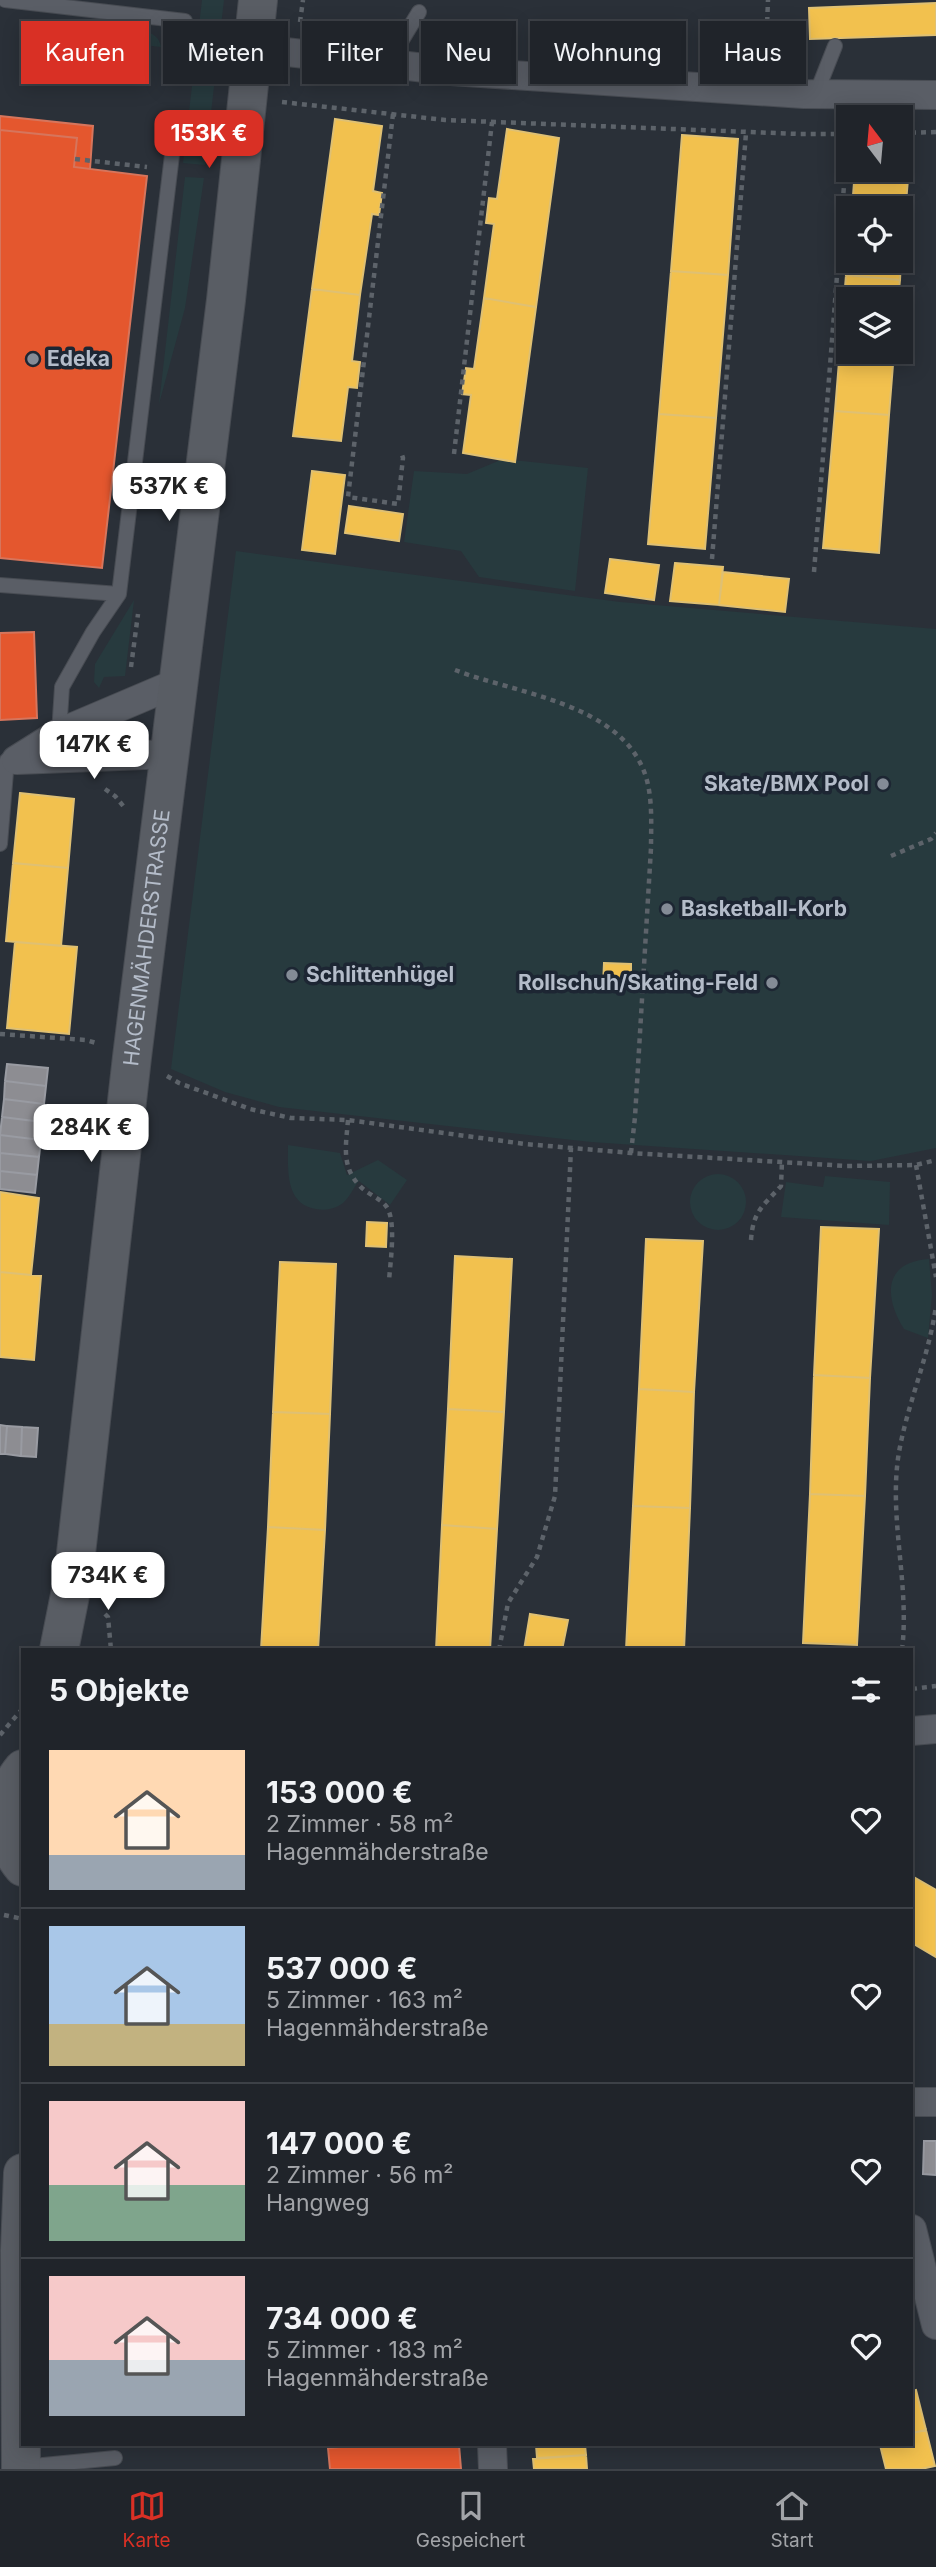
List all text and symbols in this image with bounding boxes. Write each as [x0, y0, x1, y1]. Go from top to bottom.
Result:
chip: Kaufen [21, 21, 149, 84]
chip: Mieten [163, 21, 288, 84]
chip: Filter [302, 21, 407, 84]
chip: Neu [421, 21, 516, 84]
chip: Wohnung [530, 21, 686, 84]
chip: Haus [700, 21, 806, 84]
north arrow [836, 105, 914, 182]
map controls [836, 105, 913, 364]
pin: 153K € [152, 110, 266, 170]
text: 153K € [170, 119, 248, 147]
button: locate [836, 196, 913, 273]
button: layers [836, 287, 913, 364]
place label: Edeka [47, 346, 110, 371]
marker: Edeka [25, 351, 41, 367]
pin: 537K € [112, 463, 226, 523]
text: 537K € [129, 472, 209, 500]
pin: 147K € [37, 722, 151, 781]
text: 147K € [56, 730, 132, 758]
place label: Skate/BMX Pool [704, 771, 869, 796]
marker: Skate/BMX Pool [875, 776, 891, 792]
street label: HAGENMÄHDERSTRASSE [118, 808, 175, 1067]
place label: Basketball-Korb [681, 896, 847, 921]
marker: Basketball-Korb [659, 901, 675, 917]
place label: Schlittenhügel [306, 962, 454, 987]
marker: Schlittenhügel [284, 967, 300, 983]
place label: Rollschuh/Skating-Feld [518, 970, 758, 995]
marker: Rollschuh/Skating-Feld [764, 975, 780, 991]
pin: 284K € [34, 1104, 148, 1164]
text: 284K € [50, 1113, 132, 1141]
pin: 734K € [51, 1552, 165, 1612]
text: 734K € [67, 1561, 149, 1589]
icon: filters [847, 1671, 885, 1709]
text: 5 Objekte [49, 1672, 189, 1708]
text: 153 000 € [266, 1774, 413, 1810]
icon: home [105, 1778, 189, 1862]
icon: heart [847, 1801, 885, 1839]
text: 2 Zimmer · 58 m² [266, 1810, 453, 1838]
text: Hagenmähderstraße [266, 1838, 489, 1866]
text: 537 000 € [266, 1950, 417, 1986]
icon: home [105, 1954, 189, 2038]
icon: heart [847, 1977, 885, 2015]
text: 5 Zimmer · 163 m² [266, 1986, 463, 2014]
text: Hagenmähderstraße [266, 2014, 489, 2042]
text: 147 000 € [266, 2125, 412, 2161]
icon: home [105, 2129, 189, 2213]
icon: heart [847, 2152, 885, 2190]
text: 2 Zimmer · 56 m² [266, 2161, 453, 2189]
text: Hangweg [266, 2189, 370, 2217]
text: 734 000 € [266, 2300, 418, 2336]
icon: home [105, 2304, 189, 2388]
icon: heart [847, 2327, 885, 2365]
text: 5 Zimmer · 183 m² [266, 2336, 463, 2364]
text: Hagenmähderstraße [266, 2364, 489, 2392]
tab: Karte [123, 2487, 171, 2552]
tab: Gespeichert [416, 2487, 525, 2552]
tab: Start [771, 2487, 813, 2552]

